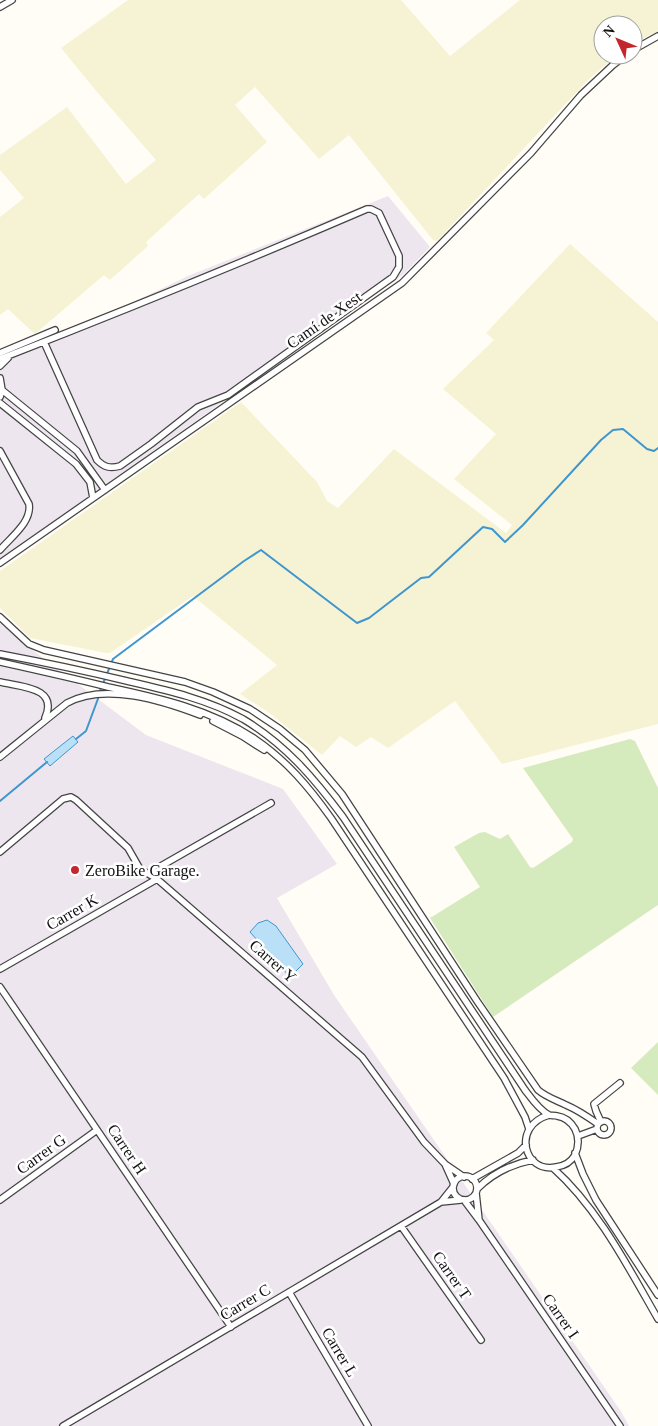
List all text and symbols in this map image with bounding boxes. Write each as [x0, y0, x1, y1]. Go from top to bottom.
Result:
north arrow [593, 15, 643, 65]
text: N [600, 22, 618, 40]
street label: Camí de Xest [283, 288, 365, 352]
place label: ZeroBike Garage. [85, 862, 200, 880]
marker: ZeroBike Garage. [69, 864, 81, 876]
street label: Carrer K [43, 890, 101, 933]
street label: Carrer Y [246, 936, 300, 986]
street label: Carrer H [104, 1121, 150, 1178]
street label: Carrer G [13, 1130, 69, 1177]
street label: Carrer T [429, 1248, 475, 1302]
street label: Carrer C [217, 1280, 273, 1324]
street label: Carrer I [540, 1291, 582, 1341]
street label: Carrer L [319, 1324, 361, 1380]

